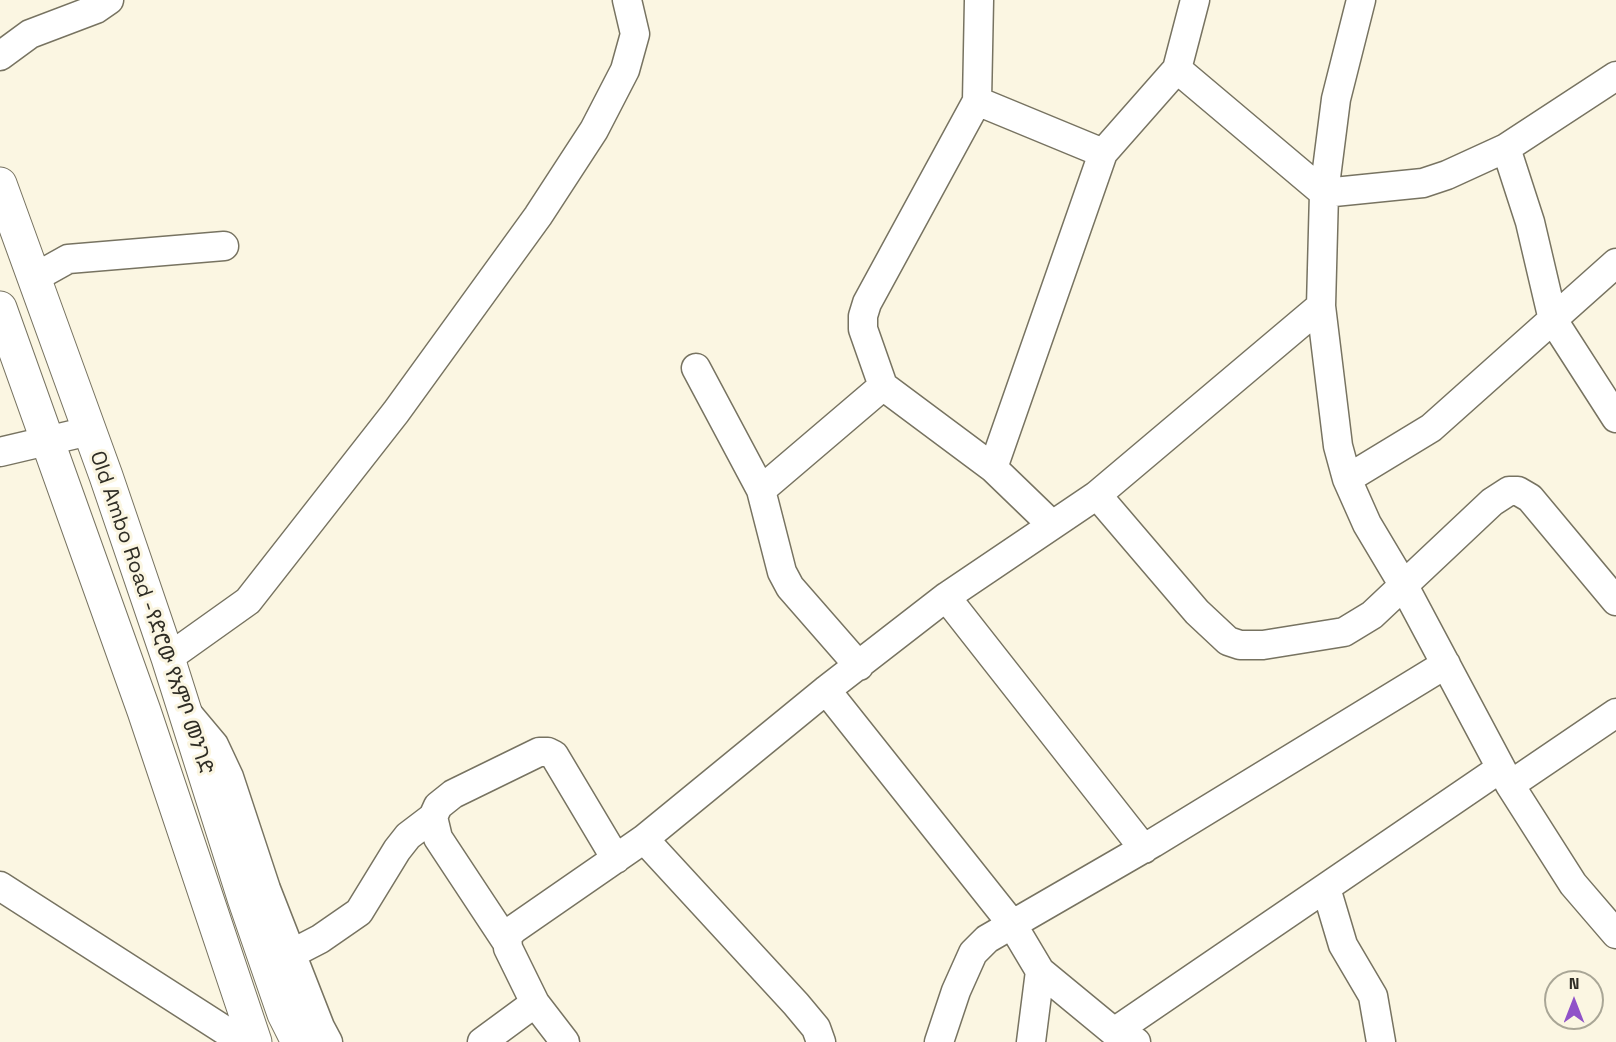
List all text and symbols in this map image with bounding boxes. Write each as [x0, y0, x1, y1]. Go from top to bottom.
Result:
street label: Old Ambo Road -የድሮው የአምቦ መንገድ [84, 448, 218, 778]
north arrow [1544, 970, 1604, 1030]
text: N [1569, 973, 1579, 994]

